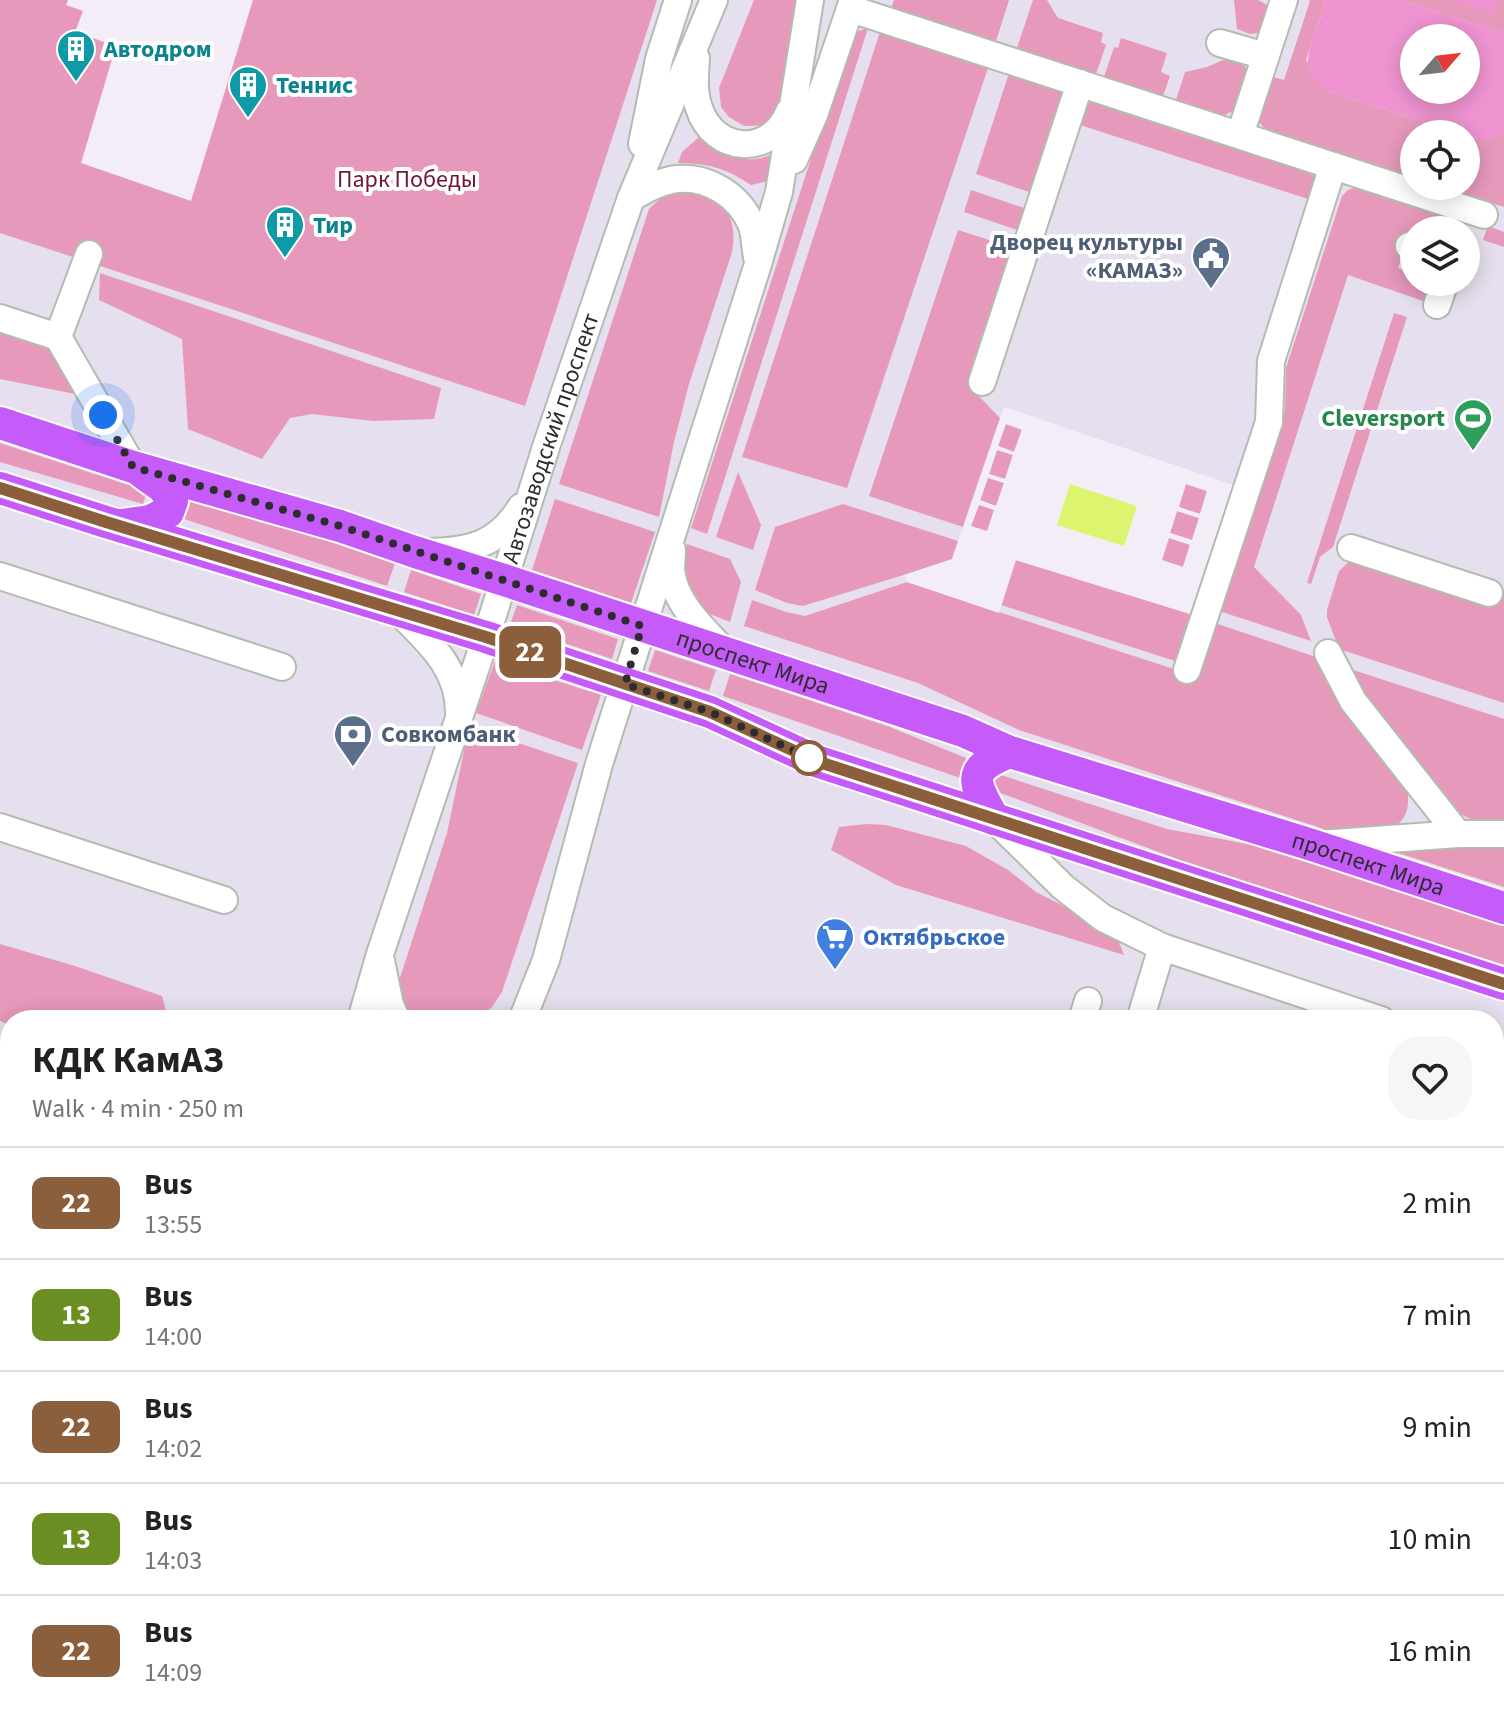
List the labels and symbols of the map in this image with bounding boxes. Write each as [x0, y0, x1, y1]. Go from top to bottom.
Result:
north arrow [1400, 24, 1480, 104]
building icon: Автодром [55, 28, 97, 83]
place label: Автодром [103, 32, 212, 67]
building icon: Теннис [227, 64, 269, 119]
place label: Теннис [276, 68, 353, 103]
park label: Парк Победы [337, 162, 477, 197]
building icon: Тир [264, 204, 306, 259]
place label: Тир [313, 208, 353, 243]
place label: Дворец культуры «КАМАЗ» [990, 225, 1183, 288]
public building icon: Дворец культуры «КАМАЗ» [1190, 235, 1232, 290]
street label: Автозаводский проспект [493, 308, 608, 568]
your location [83, 395, 123, 435]
sports icon: Cleversport [1452, 397, 1494, 452]
place label: Cleversport [1321, 401, 1445, 436]
street label: проспект Мира [672, 620, 834, 703]
line badge: 22 [494, 626, 566, 678]
bank icon: Совкомбанк [332, 713, 374, 768]
place label: Совкомбанк [381, 717, 516, 752]
unlabelled marker [792, 741, 826, 775]
street label: проспект Мира [1287, 822, 1449, 905]
supermarket icon: Октябрьское [814, 916, 856, 971]
place label: Октябрьское [863, 920, 1005, 955]

